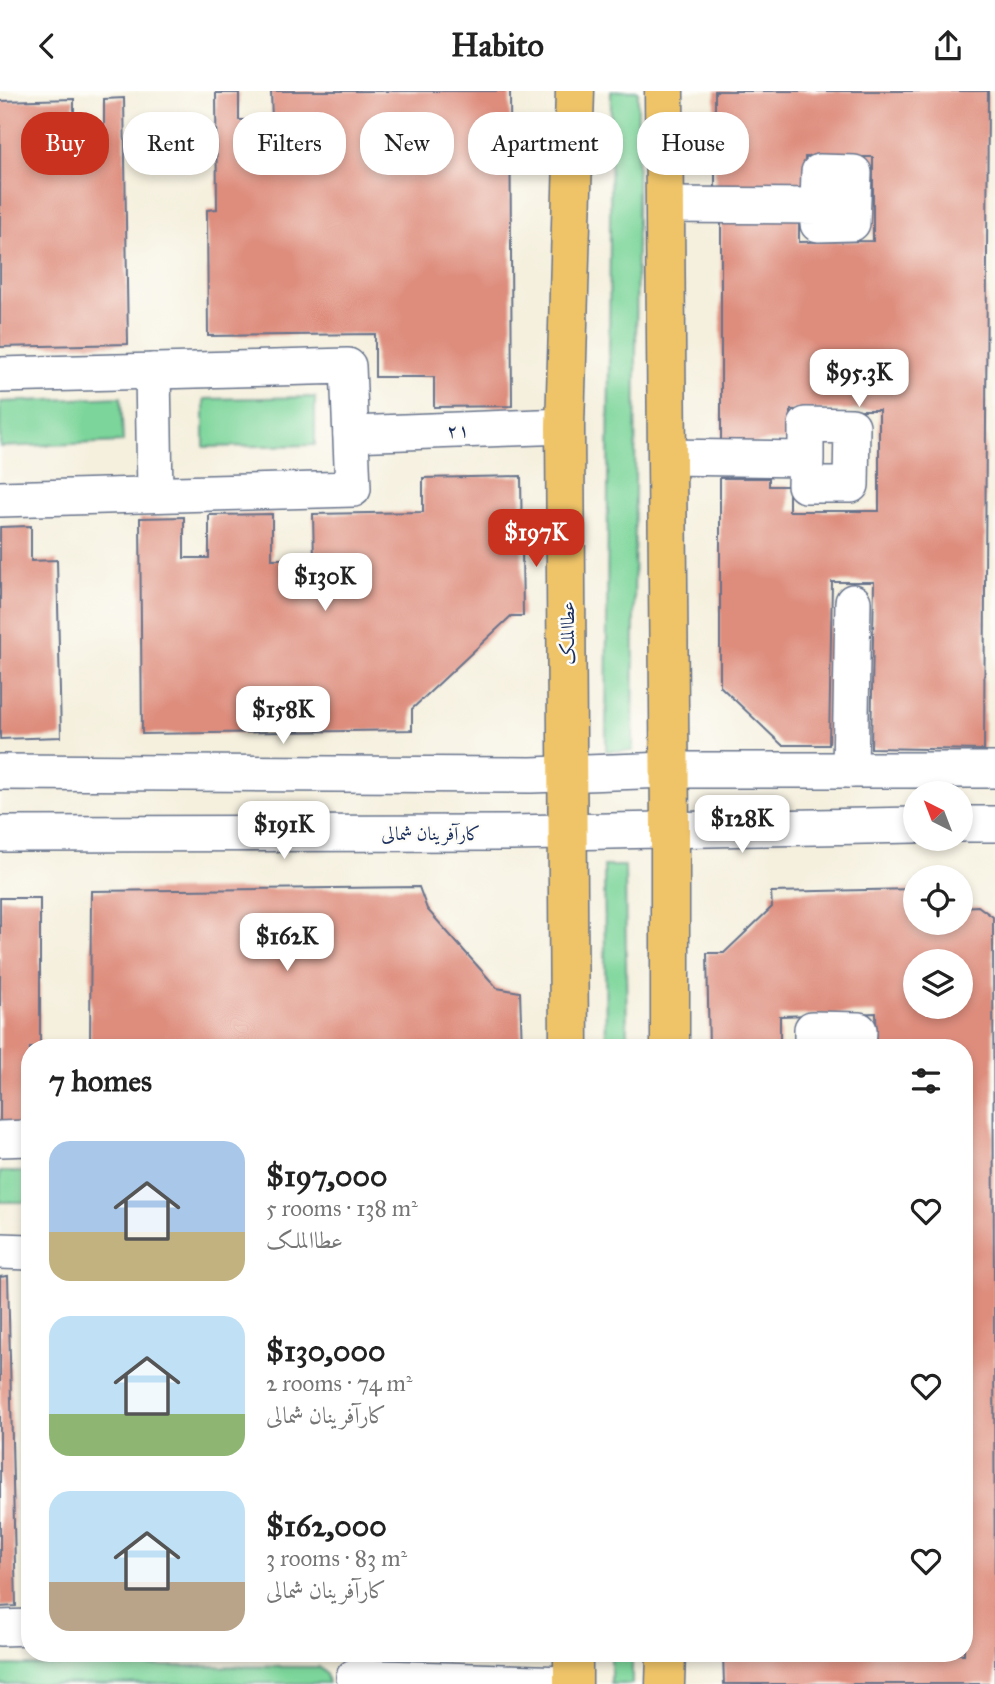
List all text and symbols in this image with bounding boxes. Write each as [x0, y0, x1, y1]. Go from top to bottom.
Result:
text: Habito [451, 26, 544, 65]
icon: back [28, 27, 66, 65]
icon: share [929, 27, 967, 65]
chip: Buy [21, 112, 109, 175]
chip: Rent [123, 112, 219, 175]
chip: Filters [233, 112, 346, 175]
chip: New [360, 112, 454, 175]
chip: Apartment [468, 112, 623, 175]
chip: House [637, 112, 749, 175]
pin: $95.3K [802, 349, 916, 409]
text: $95.3K [826, 358, 892, 386]
street label: ۲۱ [446, 418, 470, 442]
pin: $197K [487, 510, 585, 569]
text: $197K [504, 518, 568, 546]
pin: $130K [276, 553, 374, 613]
text: $130K [294, 562, 356, 590]
street label: عطاالملک [556, 601, 579, 665]
pin: $158K [234, 687, 332, 746]
text: $158K [252, 695, 314, 723]
north arrow [903, 781, 973, 851]
map controls [903, 781, 973, 1019]
pin: $128K [693, 795, 791, 855]
pin: $191K [235, 801, 333, 861]
text: $128K [711, 804, 773, 832]
text: $191K [254, 810, 314, 838]
street label: کارآفرینان شمالی [381, 822, 481, 846]
button: locate [903, 865, 973, 935]
pin: $162K [238, 913, 336, 973]
text: $162K [256, 922, 318, 950]
button: layers [903, 949, 973, 1019]
icon: filters [907, 1062, 945, 1100]
text: 7 homes [49, 1063, 152, 1099]
text: $197,000 [266, 1158, 388, 1194]
icon: home [105, 1169, 189, 1253]
icon: heart [907, 1192, 945, 1230]
text: 5 rooms · 138 m² [266, 1194, 418, 1222]
text: عطاالملک [266, 1226, 343, 1254]
text: $130,000 [266, 1333, 385, 1369]
icon: home [105, 1344, 189, 1428]
icon: heart [907, 1367, 945, 1405]
text: 2 rooms · 74 m² [266, 1369, 412, 1397]
text: کارآفرینان شمالی [266, 1401, 386, 1429]
text: $162,000 [266, 1508, 387, 1544]
icon: home [105, 1519, 189, 1603]
icon: heart [907, 1542, 945, 1580]
text: 3 rooms · 83 m² [266, 1544, 407, 1572]
text: کارآفرینان شمالی [266, 1576, 386, 1604]

